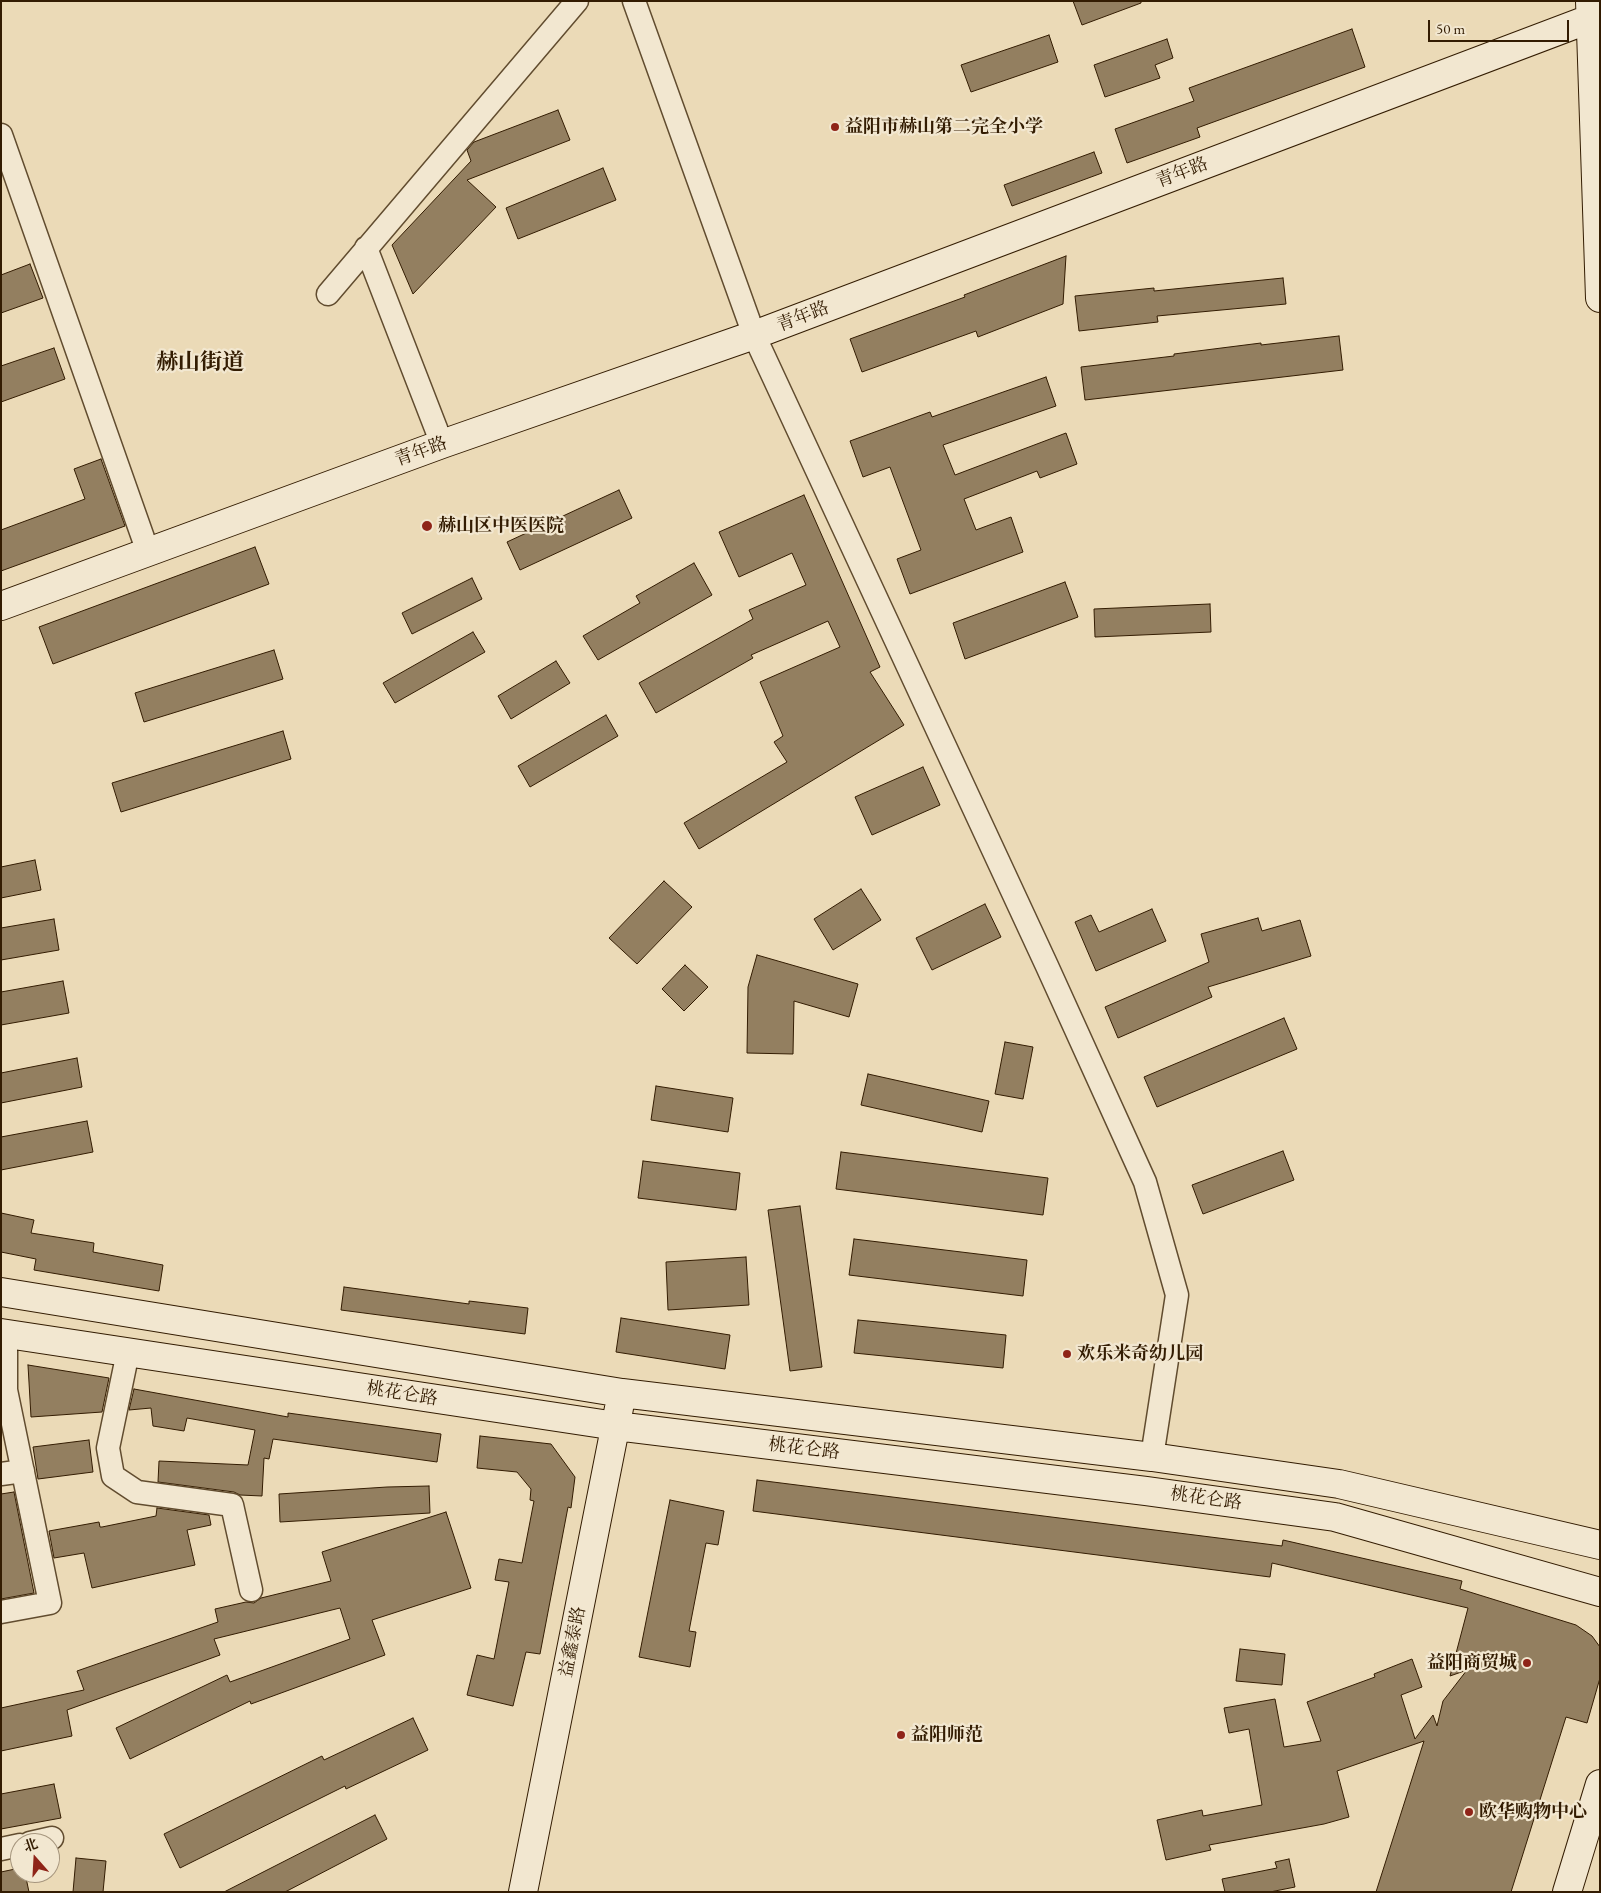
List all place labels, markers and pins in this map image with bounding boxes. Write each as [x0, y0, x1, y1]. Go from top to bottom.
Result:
place label: 益阳市赫山第二完全小学 [845, 116, 1043, 138]
marker: 益阳市赫山第二完全小学 [829, 121, 841, 133]
place label: 赫山区中医医院 [438, 515, 564, 537]
marker: 赫山区中医医院 [420, 519, 434, 533]
place label: 欢乐米奇幼儿园 [1077, 1343, 1203, 1365]
marker: 欢乐米奇幼儿园 [1061, 1348, 1073, 1360]
place label: 益阳商贸城 [1427, 1652, 1517, 1674]
marker: 益阳商贸城 [1521, 1657, 1533, 1669]
place label: 益阳师范 [911, 1724, 983, 1746]
marker: 益阳师范 [895, 1729, 907, 1741]
place label: 欧华购物中心 [1479, 1801, 1587, 1823]
marker: 欧华购物中心 [1463, 1806, 1475, 1818]

